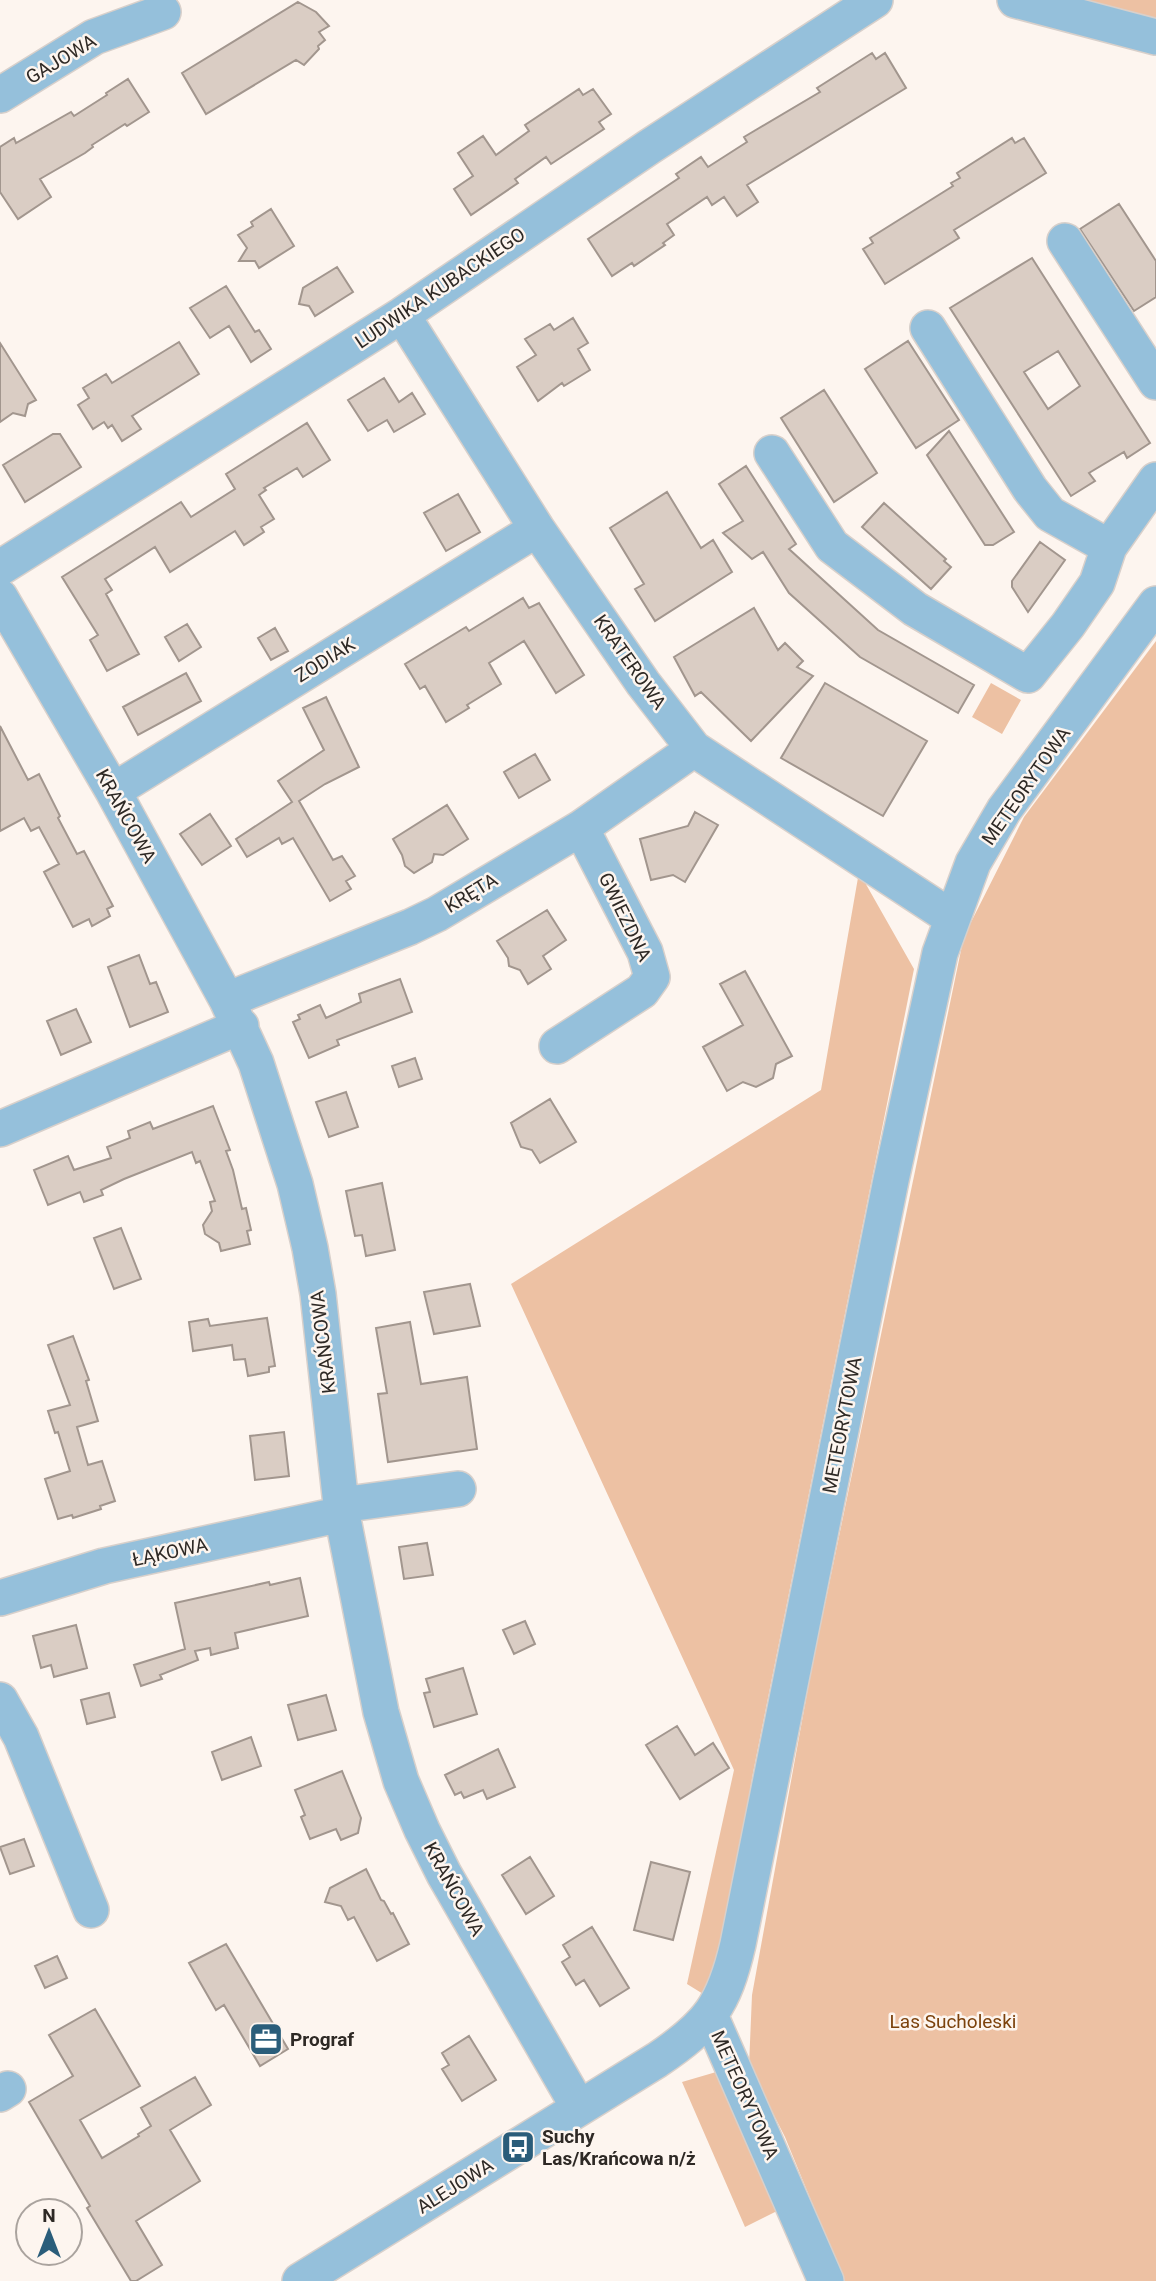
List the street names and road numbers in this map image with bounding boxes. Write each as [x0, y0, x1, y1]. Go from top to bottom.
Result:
street label: GAJOWA [22, 29, 101, 89]
street label: LUDWIKA KUBACKIEGO [351, 222, 529, 354]
street label: KRATEROWA [589, 610, 671, 714]
street label: ZODIAK [291, 633, 359, 687]
street label: METEORYTOWA [977, 722, 1076, 849]
street label: KRAŃCOWA [91, 765, 162, 868]
street label: KRĘTA [440, 868, 502, 918]
street label: GWIEZDNA [594, 869, 657, 966]
street label: KRAŃCOWA [305, 1288, 341, 1395]
street label: METEORYTOWA [817, 1354, 867, 1495]
street label: ŁĄKOWA [130, 1533, 210, 1571]
street label: KRAŃCOWA [419, 1838, 490, 1941]
street label: METEORYTOWA [706, 2027, 784, 2164]
street label: ALEJOWA [413, 2153, 498, 2218]

